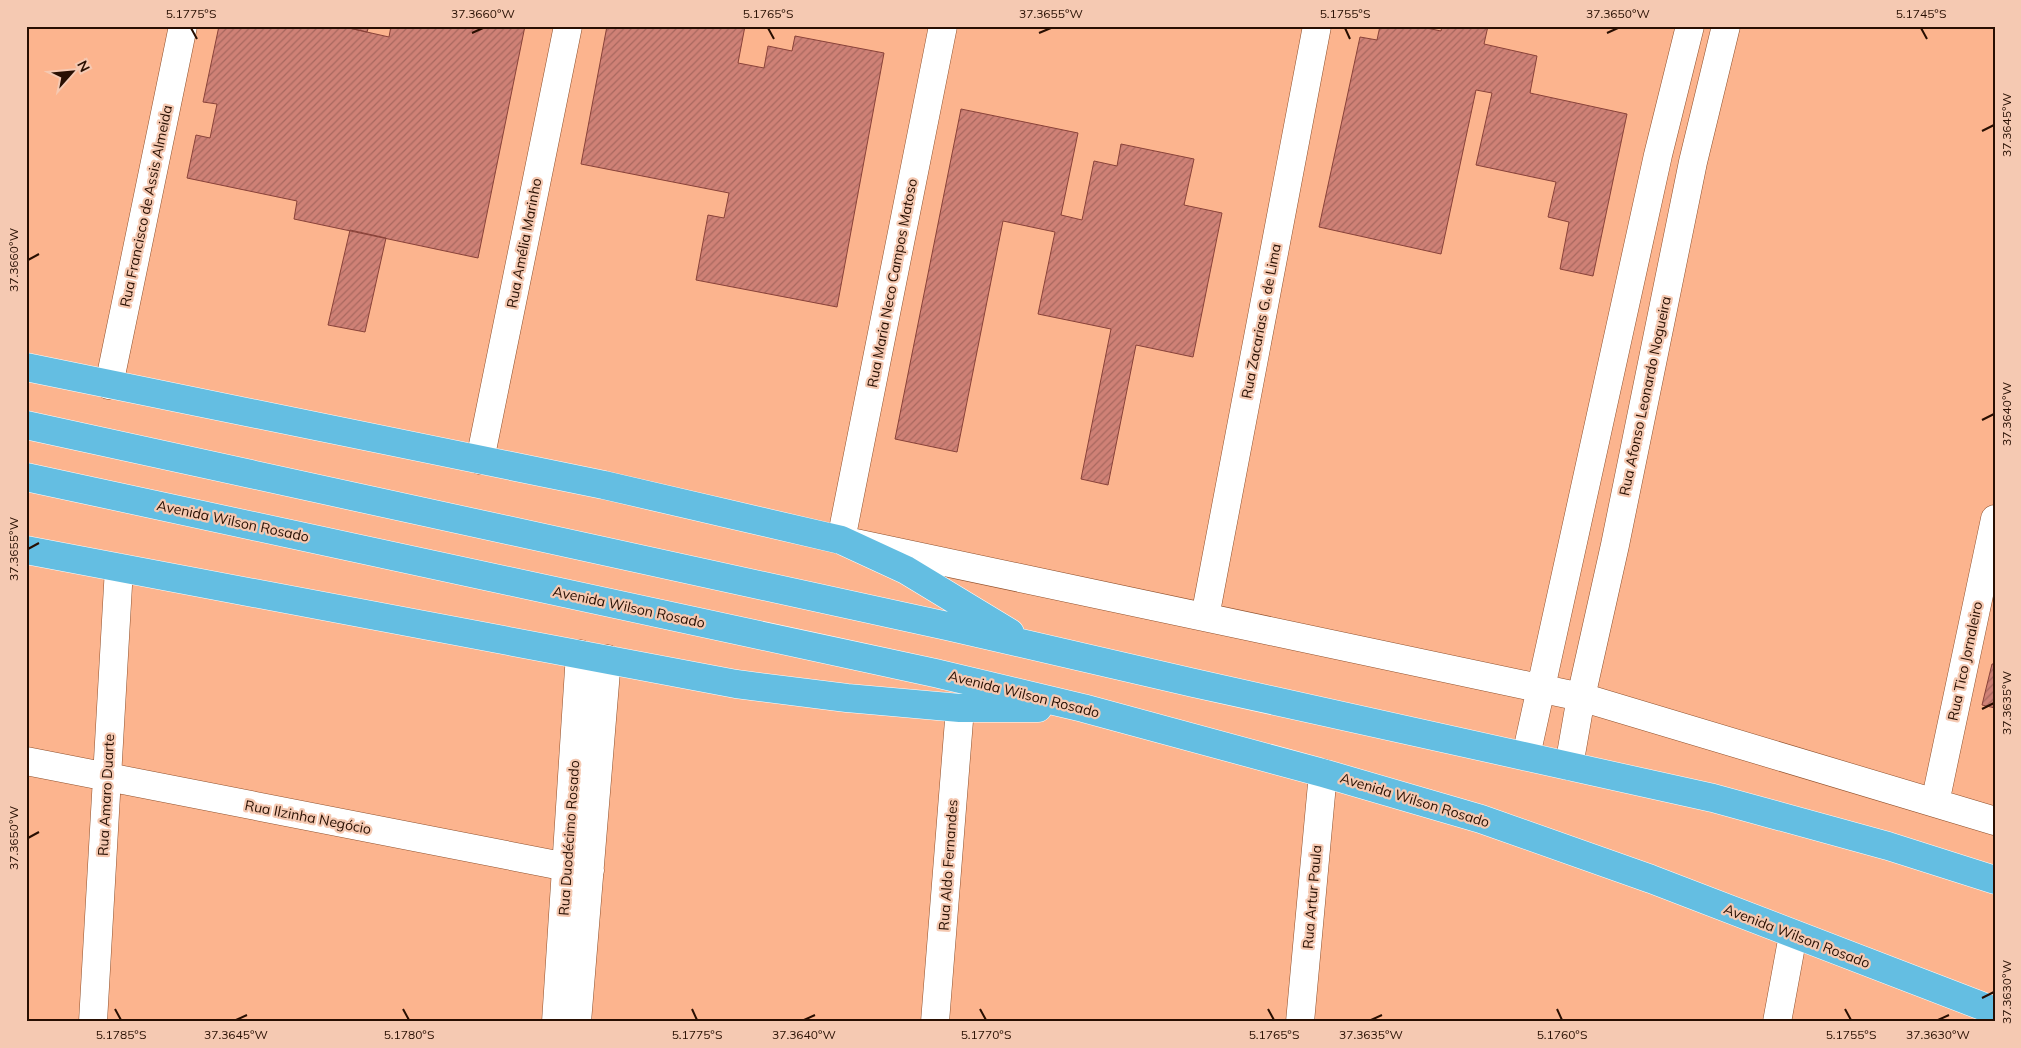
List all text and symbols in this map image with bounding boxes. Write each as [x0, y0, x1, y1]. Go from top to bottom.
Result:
text: 5.1775°S [166, 6, 216, 21]
text: 37.3660°W [451, 6, 515, 21]
text: 5.1765°S [743, 6, 793, 21]
text: 37.3655°W [1019, 6, 1083, 21]
text: 5.1755°S [1320, 6, 1370, 21]
text: 37.3650°W [1586, 6, 1650, 21]
text: 5.1745°S [1896, 6, 1946, 21]
north arrow [48, 48, 98, 98]
text: N [73, 57, 94, 75]
text: 37.3645°W [1999, 93, 2014, 157]
street label: Rua Francisco de Assis Almeida [116, 103, 176, 309]
street label: Rua Amélia Marinho [503, 177, 545, 309]
street label: Rua Maria Neco Campos Matoso [863, 177, 921, 389]
text: 37.3660°W [6, 228, 21, 292]
street label: Rua Zacarias G. de Lima [1237, 242, 1285, 400]
street label: Rua Afonso Leonardo Nogueira [1615, 295, 1675, 497]
text: 37.3640°W [1999, 382, 2014, 446]
street label: Avenida Wilson Rosado [155, 496, 311, 546]
text: 37.3655°W [6, 517, 21, 581]
street label: Avenida Wilson Rosado [551, 582, 707, 632]
street label: Rua Tico Jornaleiro [1944, 600, 1986, 722]
street label: Avenida Wilson Rosado [947, 666, 1101, 722]
text: 37.3635°W [1999, 671, 2014, 735]
street label: Rua Amaro Duarte [94, 733, 118, 857]
street label: Rua Duodécimo Rosado [555, 760, 583, 916]
street label: Avenida Wilson Rosado [1338, 769, 1492, 831]
street label: Rua Ilzinha Negócio [243, 796, 373, 838]
street label: Rua Aldo Fernandes [934, 799, 962, 931]
text: 37.3650°W [6, 806, 21, 870]
street label: Rua Artur Paula [1298, 844, 1326, 950]
street label: Avenida Wilson Rosado [1721, 900, 1873, 972]
text: 37.3630°W [1999, 960, 2014, 1024]
text: 5.1785°S [96, 1027, 146, 1042]
text: 37.3645°W [204, 1027, 268, 1042]
text: 5.1780°S [384, 1027, 434, 1042]
text: 5.1775°S [672, 1027, 722, 1042]
text: 37.3640°W [772, 1027, 836, 1042]
text: 5.1770°S [961, 1027, 1011, 1042]
text: 5.1765°S [1249, 1027, 1299, 1042]
text: 37.3635°W [1339, 1027, 1403, 1042]
text: 5.1760°S [1537, 1027, 1587, 1042]
text: 5.1755°S [1826, 1027, 1876, 1042]
text: 37.3630°W [1906, 1027, 1970, 1042]

